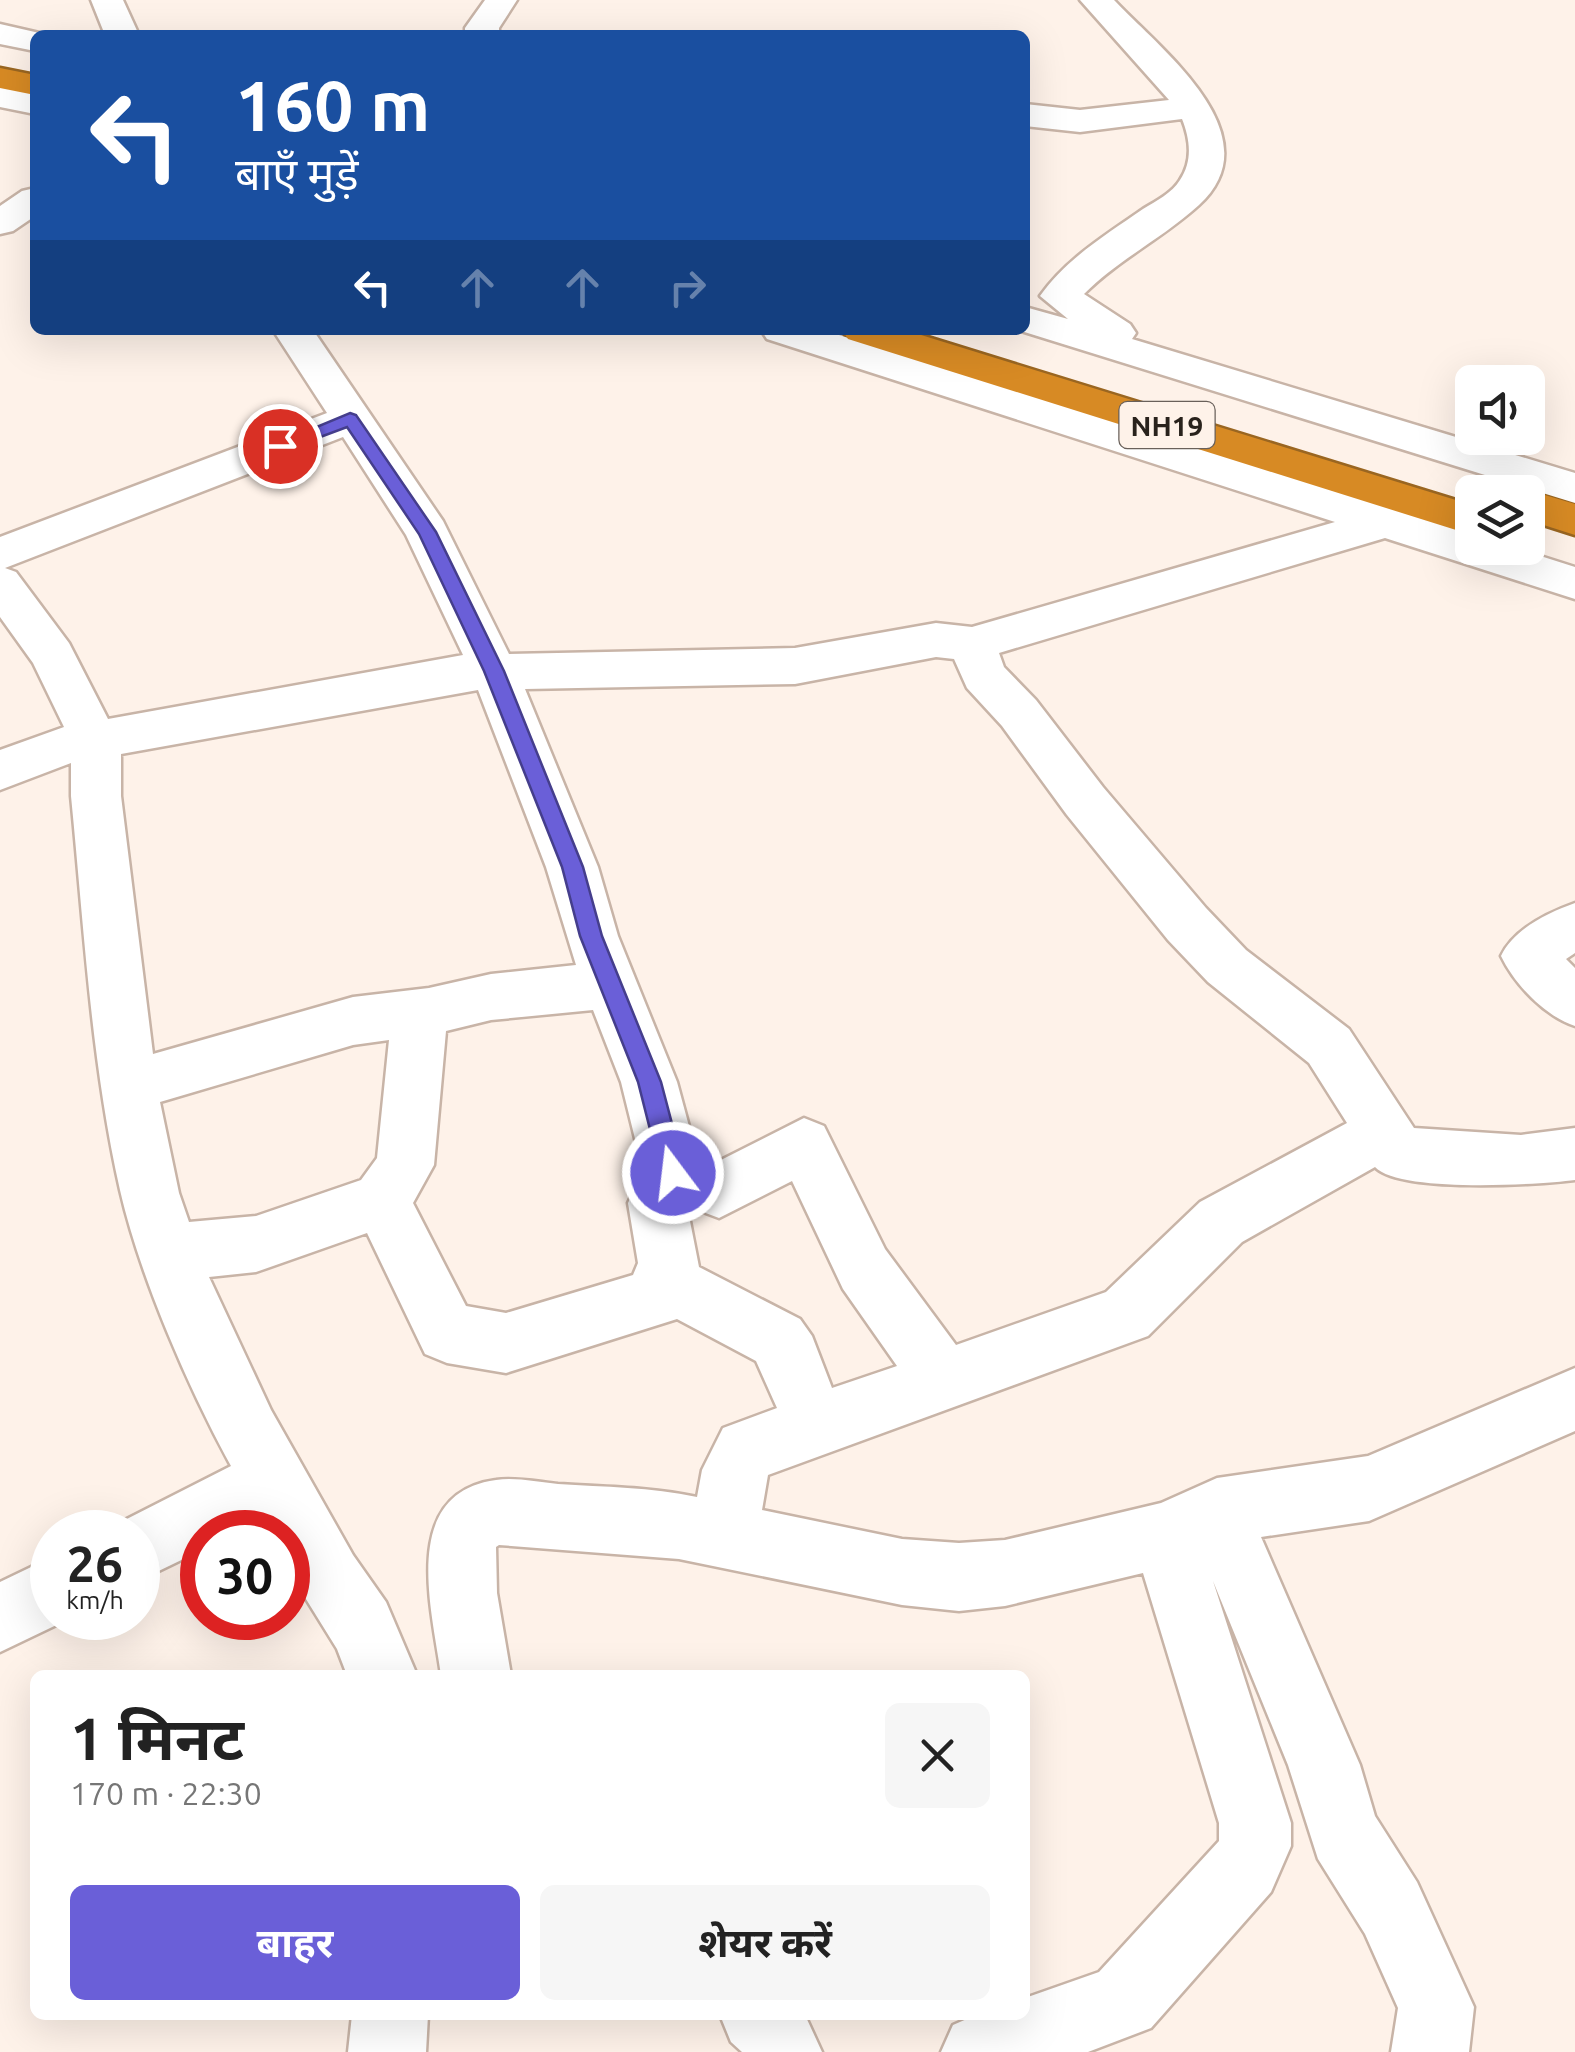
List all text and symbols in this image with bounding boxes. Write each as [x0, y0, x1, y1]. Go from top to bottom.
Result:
text: 160 m [235, 66, 430, 144]
icon: left [70, 70, 200, 200]
text: बाएँ मुड़ें [235, 148, 359, 199]
icon: left [345, 260, 400, 315]
icon: ahead [450, 260, 505, 315]
icon: ahead [555, 260, 610, 315]
icon: right [660, 260, 715, 315]
map controls [1455, 365, 1545, 565]
button: sound [1455, 365, 1545, 455]
road number: NH19 [1120, 402, 1214, 448]
pin [238, 404, 323, 489]
icon: arrive [253, 419, 308, 474]
button: layers [1455, 475, 1545, 565]
position arrow [621, 1121, 725, 1225]
speed limit sign: 30 [180, 1510, 310, 1640]
text: 26 [67, 1535, 123, 1591]
text: km/h [66, 1586, 124, 1614]
button: close [885, 1703, 990, 1808]
text: 1 मिनट [70, 1704, 244, 1771]
text: 170 m · 22:30 [70, 1775, 262, 1811]
button: बाहर [70, 1885, 520, 2000]
button: शेयर करें [540, 1885, 990, 2000]

